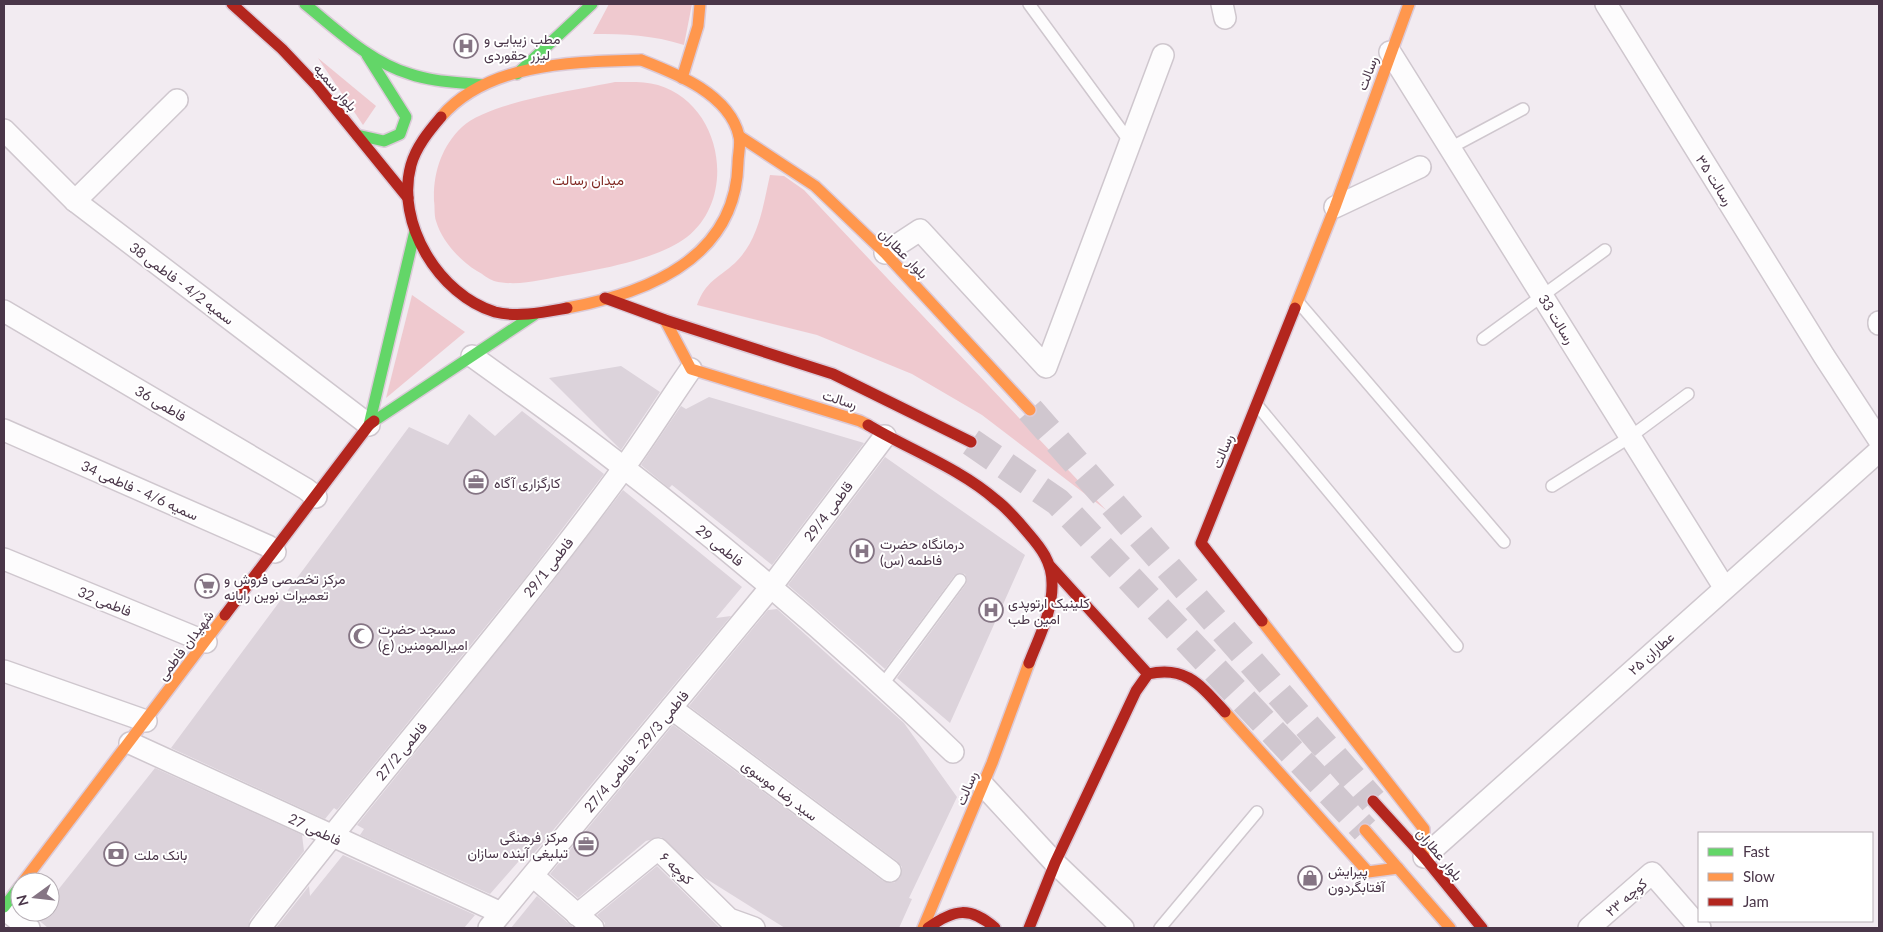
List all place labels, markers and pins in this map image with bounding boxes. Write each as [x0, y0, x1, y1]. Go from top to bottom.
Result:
place label: مطب زیبایی و لیزر حقوردی [484, 30, 560, 64]
hospital icon: مطب زیبایی و لیزر حقوردی [453, 33, 479, 59]
office icon: کارگزاری آگاه [463, 469, 489, 495]
place label: کارگزاری آگاه [494, 474, 560, 492]
place label: درمانگاه حضرت فاطمه (س) [880, 535, 965, 569]
hospital icon: درمانگاه حضرت فاطمه (س) [849, 538, 875, 564]
place label: مرکز تخصصی فروش و تعمیرات نوین رایانه [224, 570, 346, 604]
supermarket icon: مرکز تخصصی فروش و تعمیرات نوین رایانه [194, 573, 220, 599]
place label: کلینیک ارتوپدی امین طب [1008, 594, 1090, 628]
hospital icon: کلینیک ارتوپدی امین طب [978, 597, 1004, 623]
place label: مسجد حضرت امیرالمومنین (ع) [378, 620, 468, 656]
mosque icon: مسجد حضرت امیرالمومنین (ع) [348, 623, 374, 649]
place label: مرکز فرهنگی تبلیغی آینده سازان [468, 828, 568, 862]
office icon: مرکز فرهنگی تبلیغی آینده سازان [573, 831, 599, 857]
bank icon: بانک ملت [103, 841, 129, 867]
place label: بانک ملت [134, 846, 187, 864]
place label: پیرایش آفتابگردون [1328, 862, 1386, 896]
shop icon: پیرایش آفتابگردون [1297, 865, 1323, 891]

